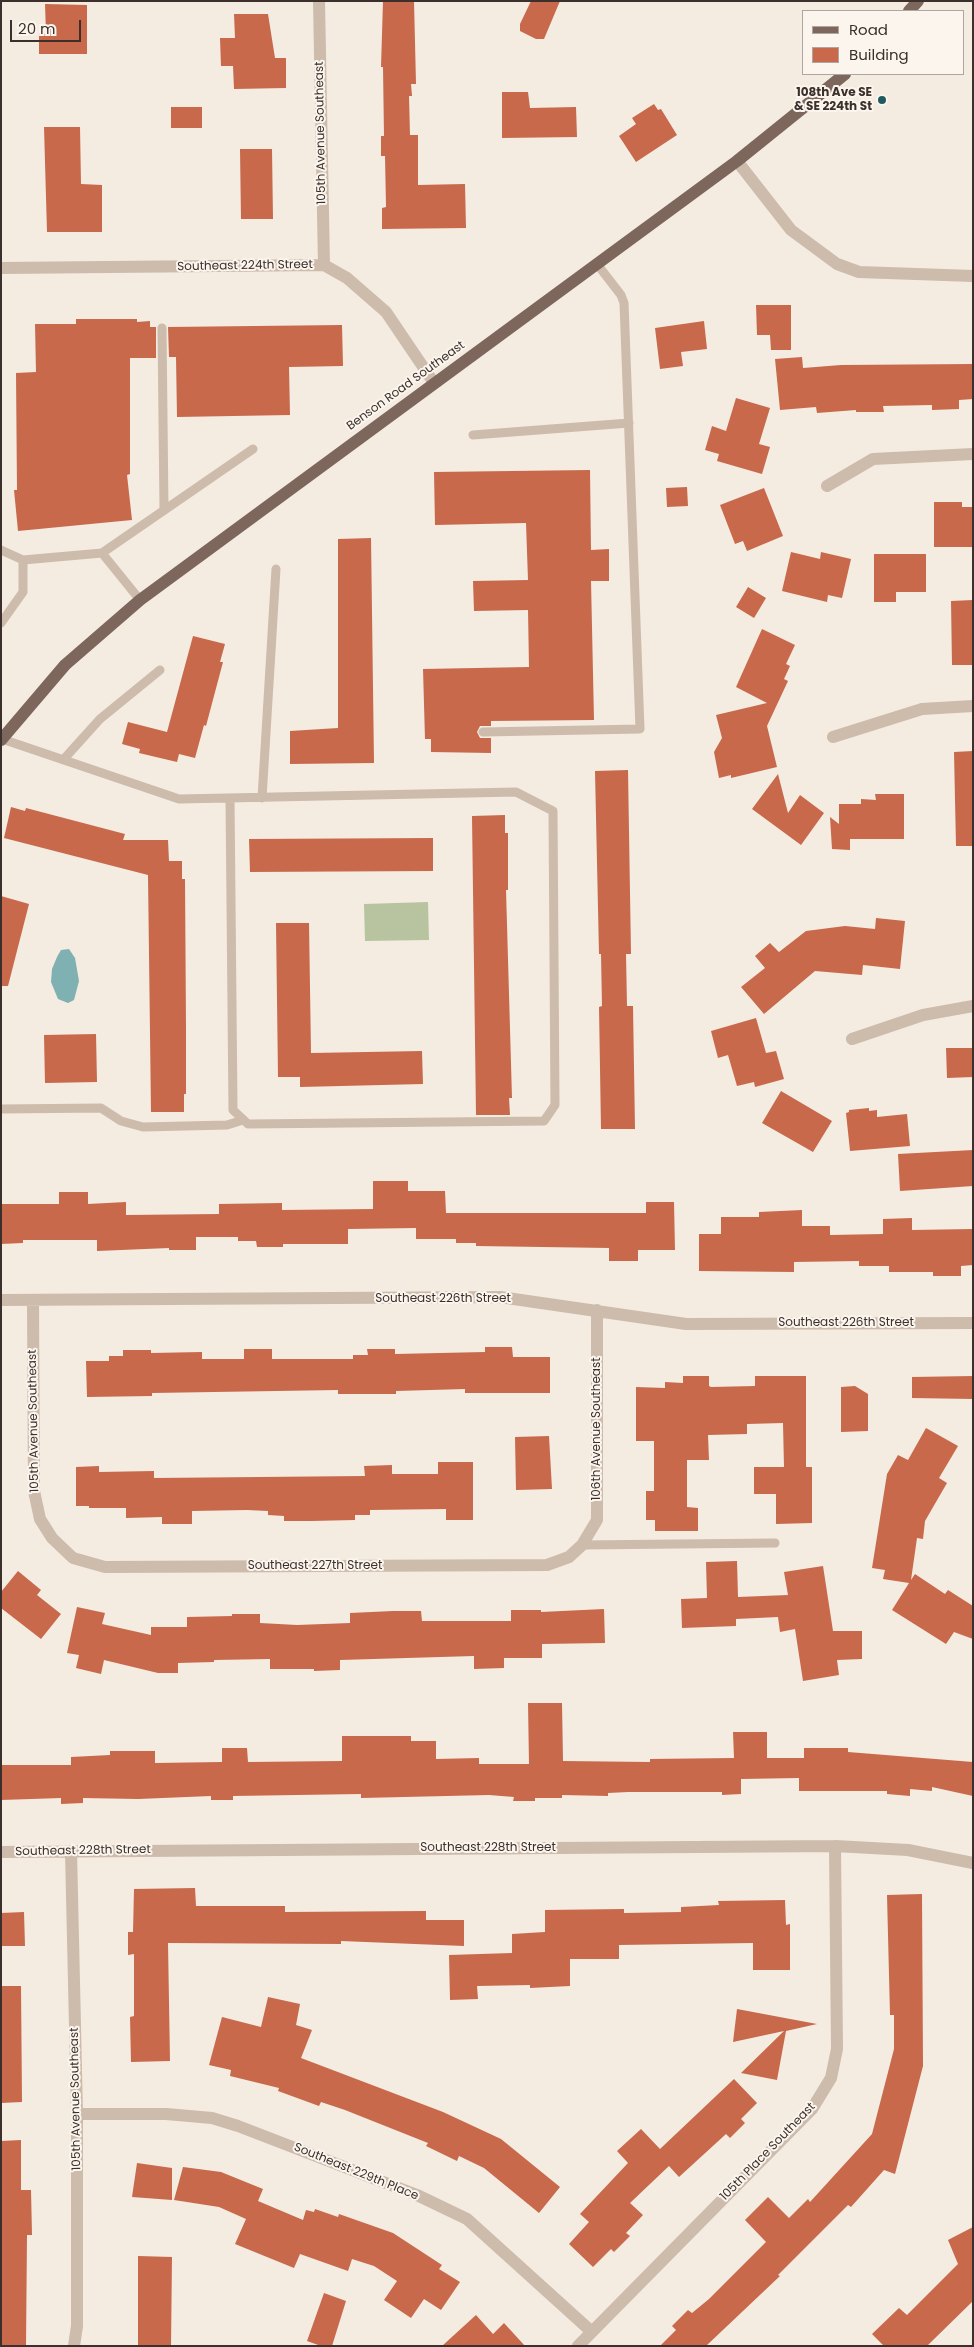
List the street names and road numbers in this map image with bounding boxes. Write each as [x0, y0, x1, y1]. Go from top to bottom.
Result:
street label: 105th Avenue Southeast [313, 61, 329, 205]
street label: Southeast 224th Street [177, 258, 313, 274]
street label: Benson Road Southeast [344, 338, 468, 434]
street label: Southeast 226th Street [375, 1292, 511, 1306]
street label: Southeast 226th Street [778, 1316, 914, 1330]
street label: 105th Avenue Southeast [26, 1349, 42, 1493]
street label: 106th Avenue Southeast [590, 1357, 604, 1501]
street label: Southeast 227th Street [248, 1559, 382, 1573]
street label: Southeast 228th Street [420, 1841, 556, 1855]
street label: Southeast 228th Street [15, 1843, 151, 1859]
street label: 105th Avenue Southeast [68, 2027, 84, 2171]
street label: 105th Place Southeast [717, 2100, 819, 2204]
street label: Southeast 229th Place [292, 2140, 420, 2204]

